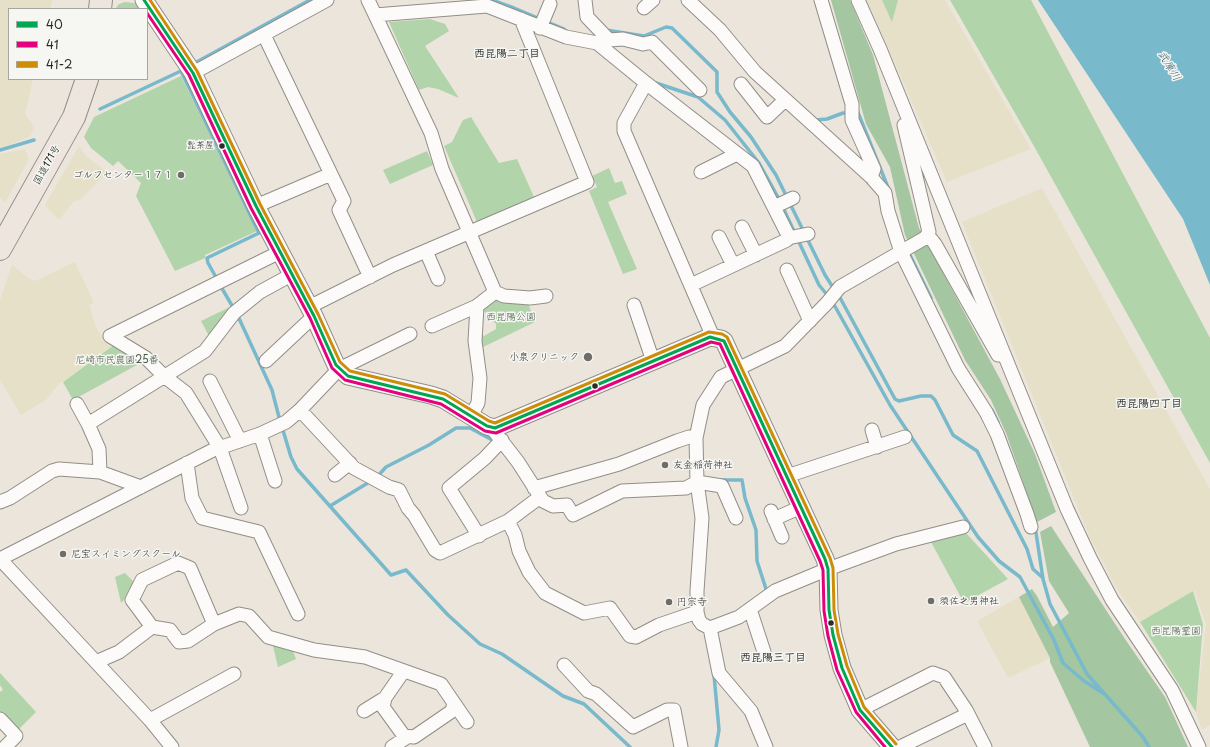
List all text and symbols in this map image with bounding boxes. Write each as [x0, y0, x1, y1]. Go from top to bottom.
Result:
legend [8, 8, 148, 80]
text: 40 [46, 15, 63, 33]
text: 41 [46, 35, 59, 53]
district label: 西昆陽二丁目 [474, 47, 540, 61]
water label: 武庫川 [1155, 49, 1183, 83]
text: 41-2 [46, 55, 73, 73]
place label: 髭茶屋 [187, 141, 214, 151]
marker: 髭茶屋 [217, 141, 227, 151]
street label: 国道171号 [31, 143, 63, 187]
place label: ゴルフセンター１７１ [73, 169, 173, 181]
marker: ゴルフセンター１７１ [176, 170, 186, 180]
park label: 西昆陽公園 [486, 311, 536, 323]
place label: 小泉クリニック [509, 351, 579, 363]
marker: 小泉クリニック [582, 351, 594, 363]
park label: 尼崎市民農園25番 [75, 354, 159, 366]
unlabelled marker [590, 381, 600, 391]
district label: 西昆陽四丁目 [1116, 397, 1182, 411]
place label: 友金稲荷神社 [673, 459, 733, 471]
marker: 友金稲荷神社 [660, 460, 670, 470]
place label: 尼宝スイミングスクール [71, 548, 181, 560]
marker: 尼宝スイミングスクール [58, 549, 68, 559]
place label: 須佐之男神社 [939, 595, 999, 607]
place label: 円宗寺 [677, 596, 707, 608]
marker: 須佐之男神社 [926, 596, 936, 606]
marker: 円宗寺 [664, 597, 674, 607]
unlabelled marker [826, 618, 836, 628]
park label: 西昆陽霊園 [1151, 625, 1201, 637]
district label: 西昆陽三丁目 [740, 651, 806, 665]

